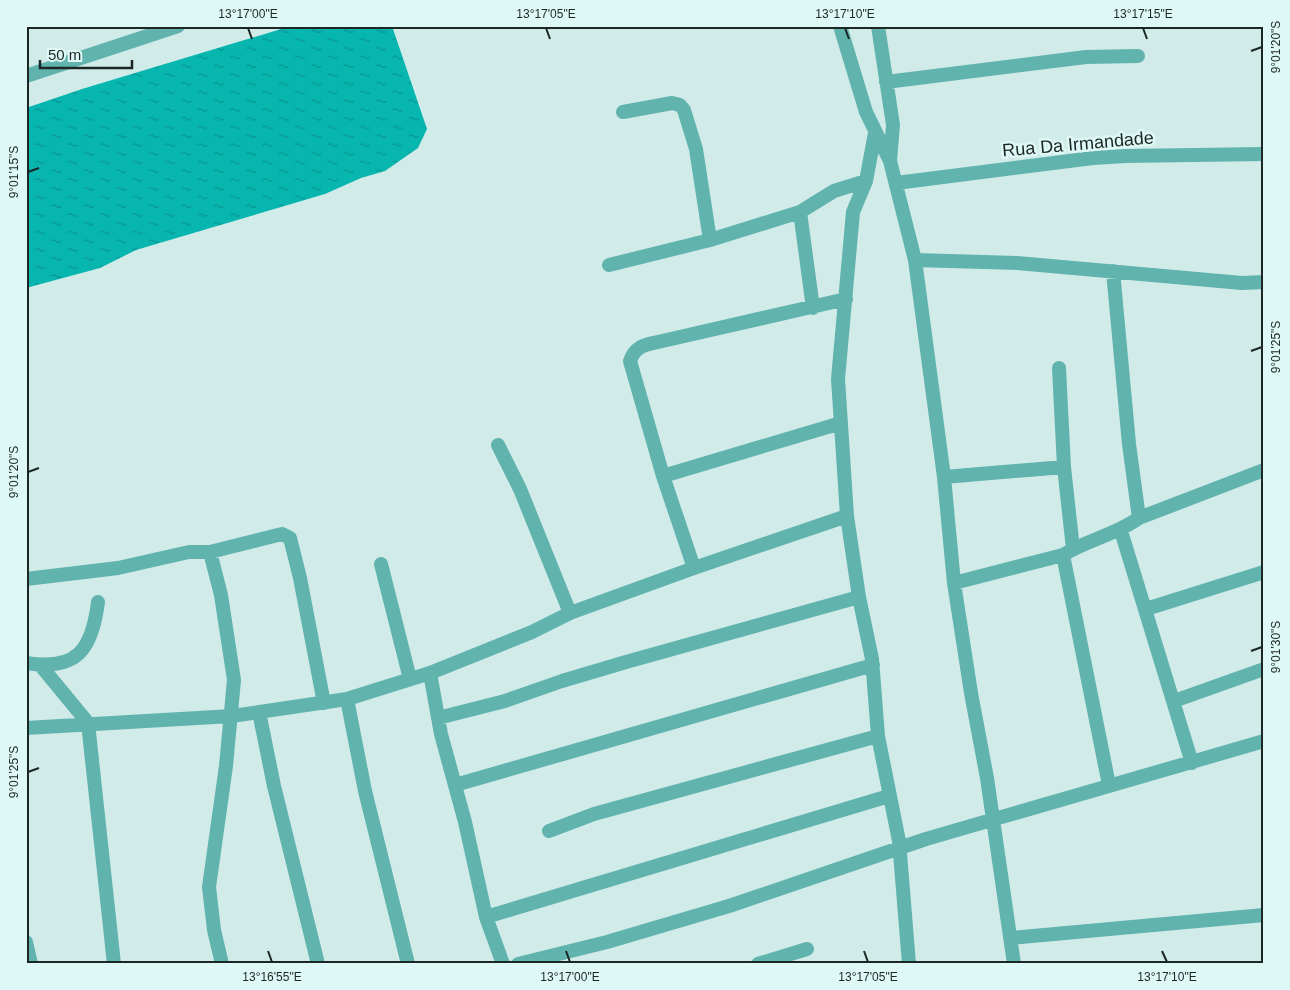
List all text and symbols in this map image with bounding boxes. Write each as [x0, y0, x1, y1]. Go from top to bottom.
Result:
text: 13°17'00"E [218, 7, 278, 21]
text: 13°17'05"E [516, 7, 576, 21]
text: 13°17'10"E [815, 7, 875, 21]
text: 13°17'15"E [1113, 7, 1173, 21]
text: 9°01'20"S [1269, 21, 1283, 73]
scale bar [40, 38, 132, 70]
text: 50 m [48, 46, 81, 63]
street label: Rua Da Irmandade [1001, 127, 1155, 161]
text: 9°01'15"S [7, 146, 21, 198]
text: 9°01'25"S [1269, 321, 1283, 373]
text: 9°01'20"S [7, 446, 21, 498]
text: 9°01'30"S [1269, 621, 1283, 673]
text: 9°01'25"S [7, 746, 21, 798]
text: 13°16'55"E [242, 970, 302, 984]
text: 13°17'00"E [540, 970, 600, 984]
text: 13°17'05"E [838, 970, 898, 984]
text: 13°17'10"E [1137, 970, 1197, 984]

